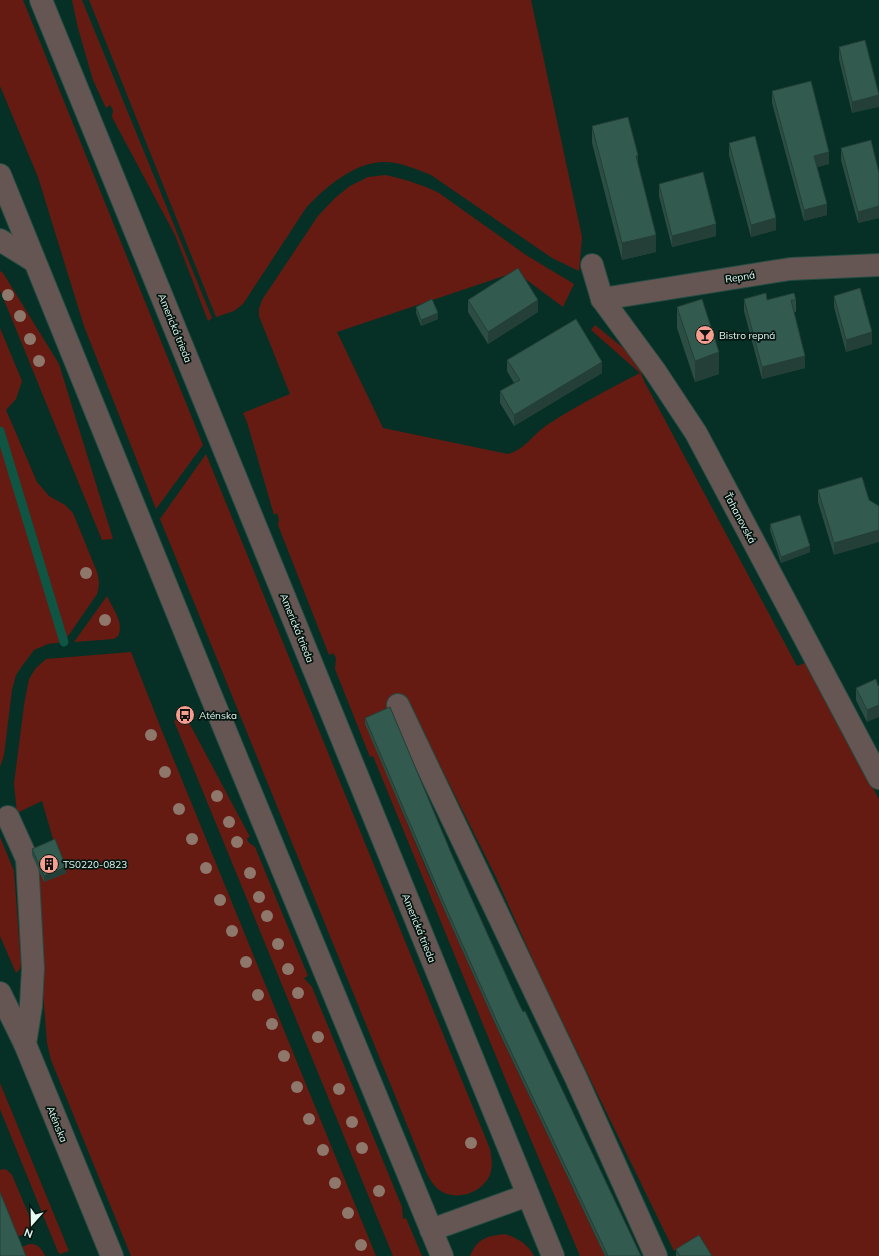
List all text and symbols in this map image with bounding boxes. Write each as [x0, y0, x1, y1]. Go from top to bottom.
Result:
street label: Repná [724, 268, 756, 286]
street label: Americká trieda [155, 292, 195, 364]
bar icon: Bistro repná [694, 324, 716, 346]
place label: Bistro repná [719, 329, 775, 342]
street label: Ťahanovská [721, 490, 759, 546]
street label: Americká trieda [277, 592, 317, 664]
bus stop icon: Aténska [174, 704, 196, 726]
place label: Aténska [199, 709, 237, 722]
building icon: TS0220-0823 [38, 853, 60, 875]
place label: TS0220-0823 [63, 858, 127, 871]
street label: Americká trieda [399, 892, 439, 964]
street label: Aténska [44, 1104, 70, 1144]
north arrow [12, 1204, 52, 1244]
text: N [22, 1225, 35, 1241]

